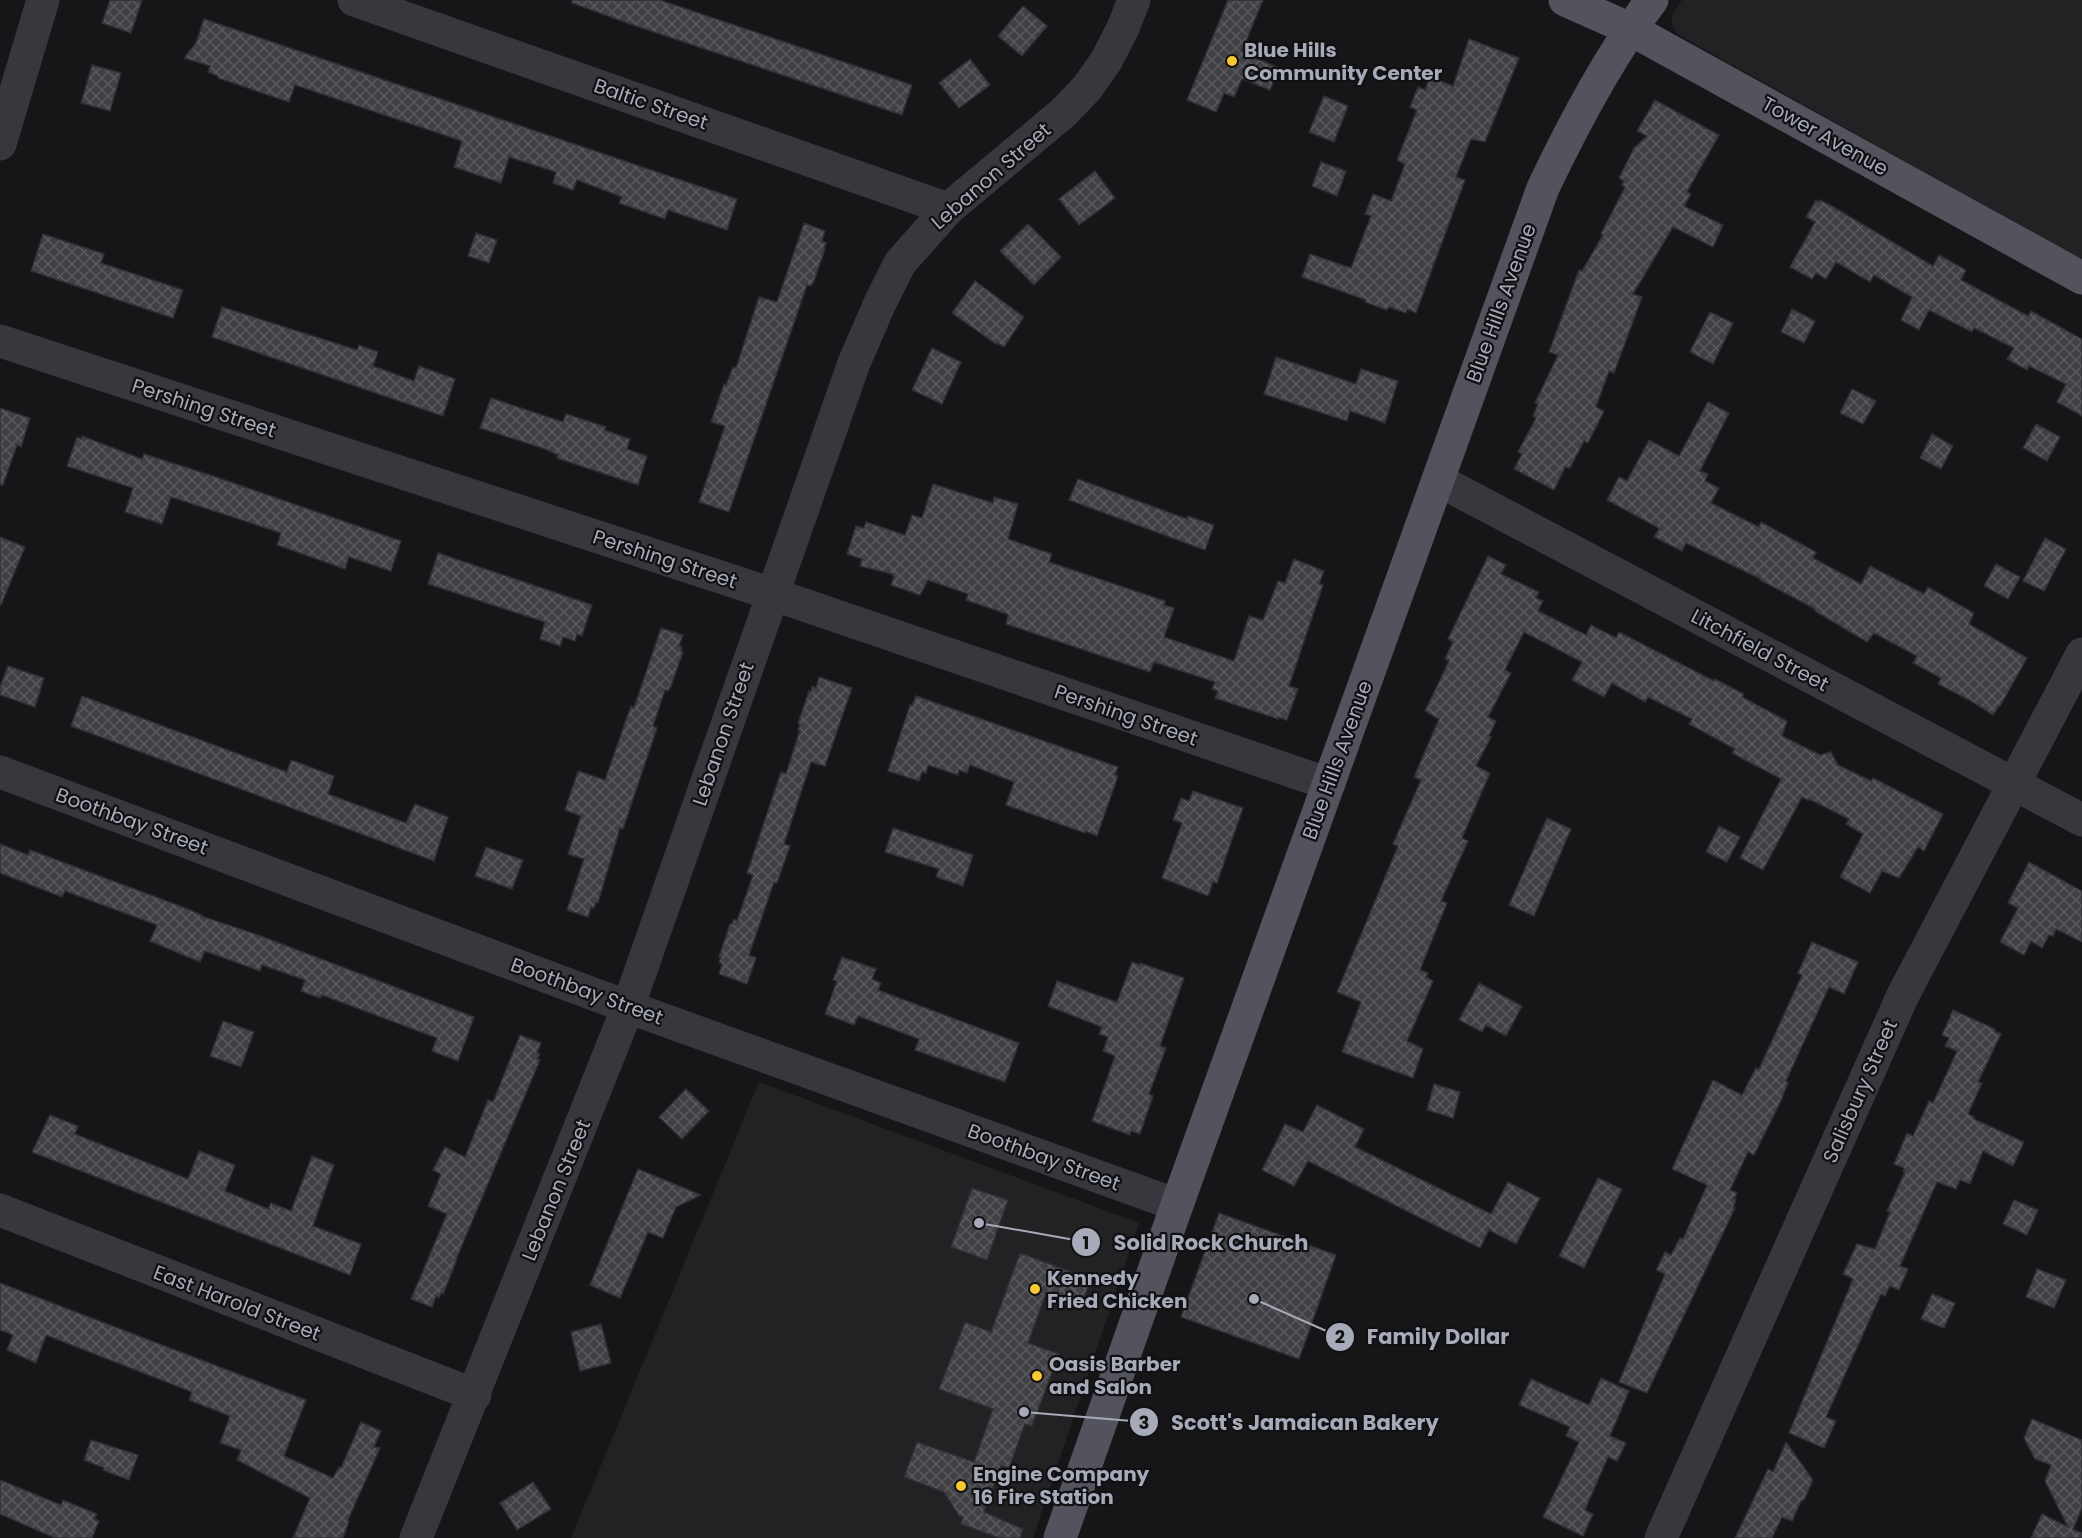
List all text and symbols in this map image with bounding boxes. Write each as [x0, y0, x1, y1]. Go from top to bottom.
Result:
place label: Blue Hills Community Center [1244, 36, 1443, 87]
marker: Blue Hills Community Center [1225, 54, 1239, 68]
street label: Baltic Street [590, 71, 712, 137]
street label: Tower Avenue [1757, 90, 1893, 182]
street label: Lebanon Street [925, 116, 1057, 236]
street label: Blue Hills Avenue [1459, 220, 1543, 386]
street label: Pershing Street [128, 372, 280, 444]
street label: Pershing Street [589, 523, 741, 595]
street label: Litchfield Street [1686, 602, 1834, 698]
street label: Lebanon Street [685, 658, 761, 810]
street label: Pershing Street [1051, 677, 1201, 753]
street label: Blue Hills Avenue [1295, 677, 1379, 843]
street label: Boothbay Street [52, 780, 212, 862]
street label: Boothbay Street [507, 950, 667, 1032]
street label: Salisbury Street [1816, 1015, 1904, 1167]
street label: Lebanon Street [515, 1115, 597, 1265]
street label: Boothbay Street [964, 1116, 1124, 1198]
callout: Solid Rock Church [1071, 1223, 1320, 1262]
text: Solid Rock Church [1114, 1228, 1308, 1257]
text: 1 [1083, 1230, 1089, 1255]
street label: East Harold Street [149, 1258, 325, 1348]
place label: Kennedy Fried Chicken [1047, 1264, 1187, 1315]
marker: Kennedy Fried Chicken [1028, 1282, 1042, 1296]
callout: Family Dollar [1325, 1317, 1521, 1356]
text: Family Dollar [1367, 1322, 1509, 1351]
text: 2 [1335, 1324, 1345, 1349]
place label: Oasis Barber and Salon [1049, 1350, 1181, 1401]
marker: Oasis Barber and Salon [1030, 1369, 1044, 1383]
callout: Scott's Jamaican Bakery [1129, 1403, 1451, 1442]
text: Scott's Jamaican Bakery [1171, 1408, 1440, 1437]
text: 3 [1139, 1410, 1149, 1435]
place label: Engine Company 16 Fire Station [973, 1460, 1150, 1511]
marker: Engine Company 16 Fire Station [954, 1479, 968, 1493]

